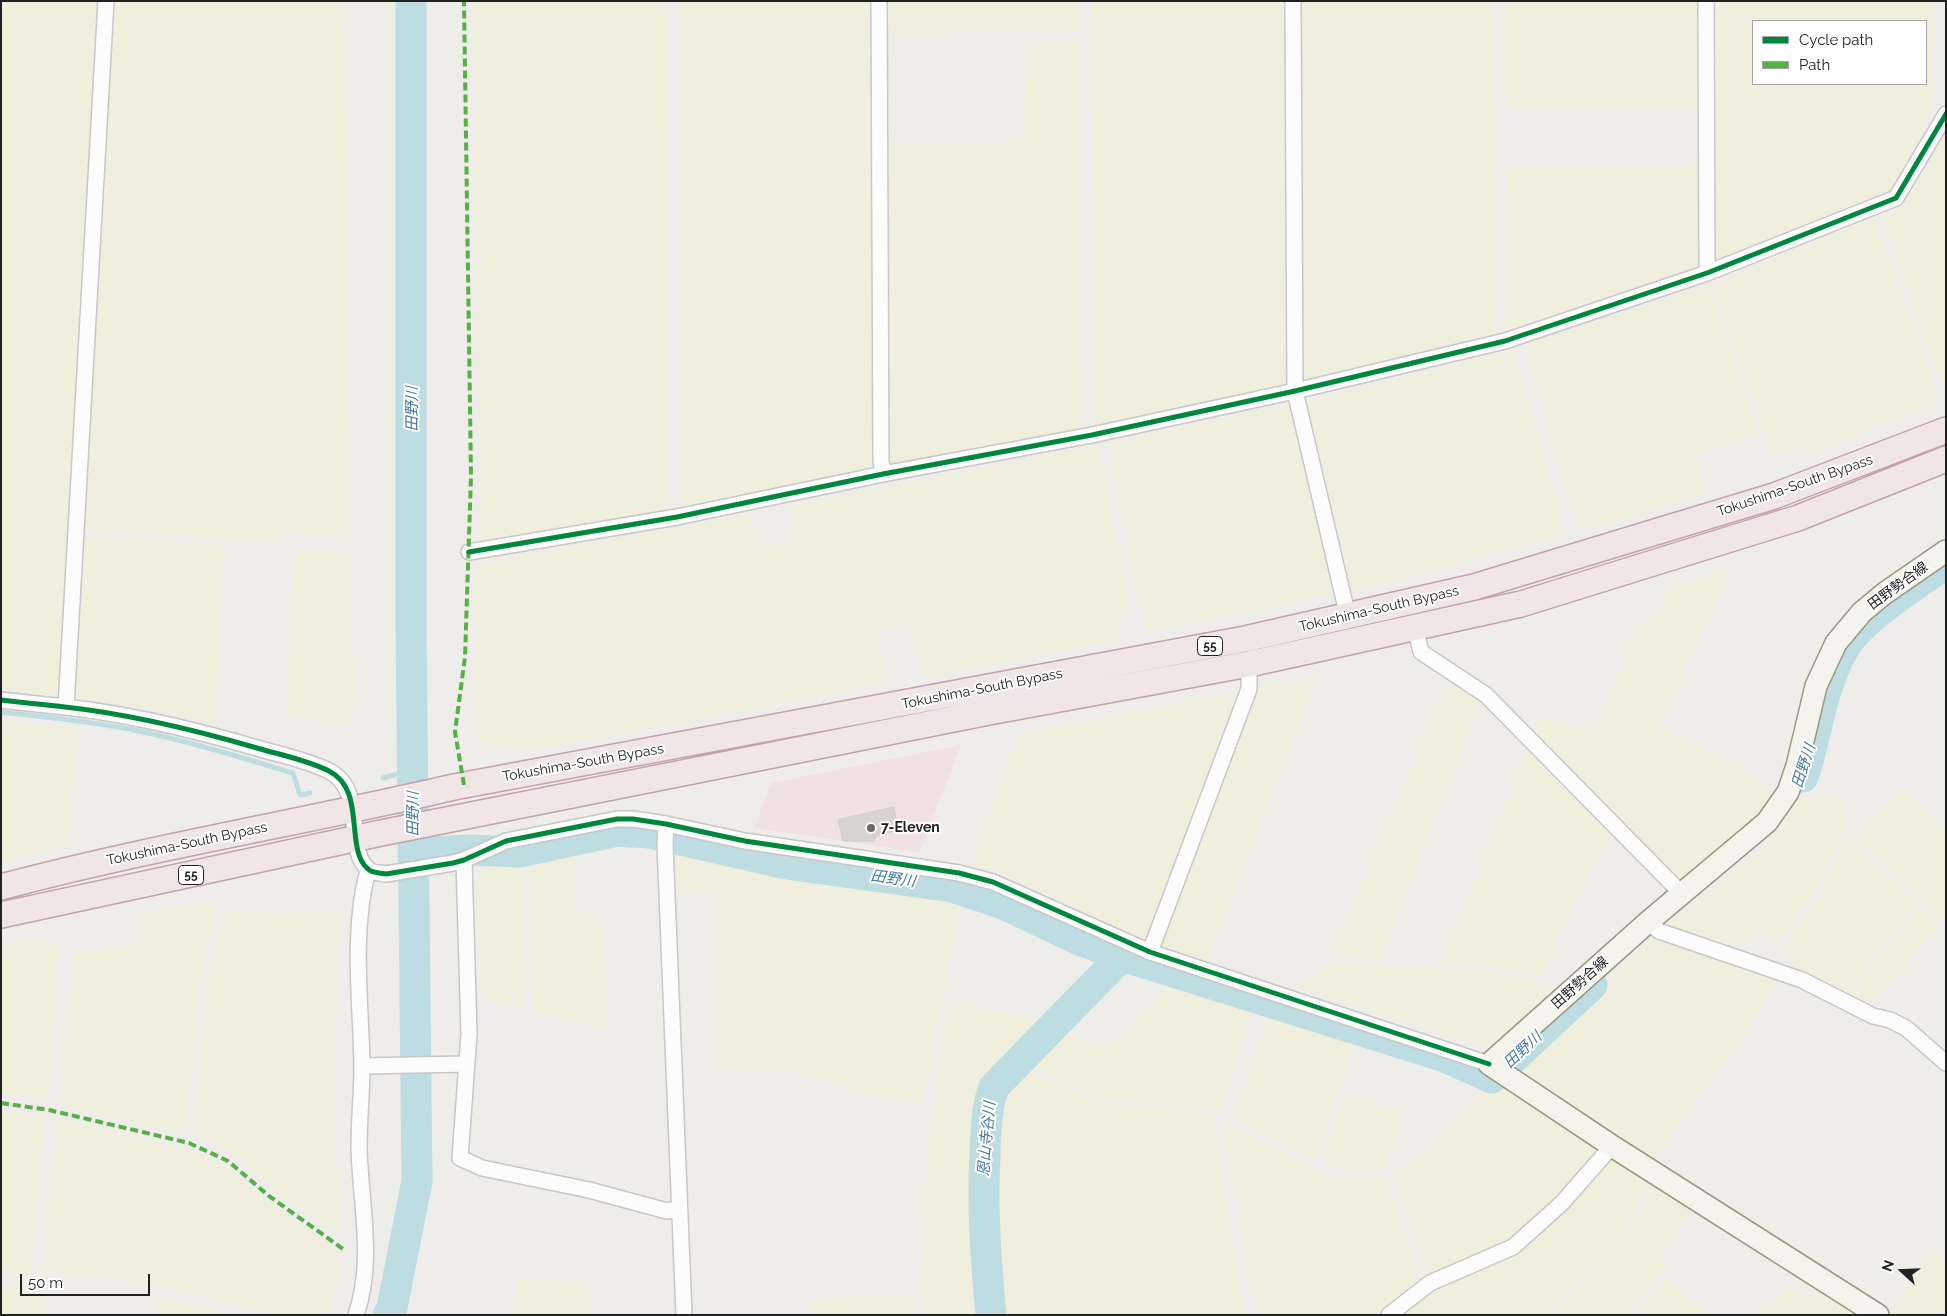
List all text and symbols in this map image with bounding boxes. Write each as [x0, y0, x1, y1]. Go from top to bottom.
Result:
legend [1752, 20, 1927, 85]
text: Cycle path [1799, 31, 1873, 49]
text: Path [1799, 56, 1830, 74]
water label: 田野川 [403, 387, 421, 431]
street label: Tokushima-South Bypass [1715, 451, 1875, 521]
street label: 田野勢合線 [1865, 559, 1931, 613]
street label: Tokushima-South Bypass [1297, 582, 1461, 636]
road number: 55 [1198, 636, 1222, 656]
street label: Tokushima-South Bypass [900, 665, 1064, 713]
street label: Tokushima-South Bypass [501, 741, 665, 785]
water label: 田野川 [1788, 742, 1820, 790]
water label: 田野川 [404, 792, 422, 836]
street label: Tokushima-South Bypass [105, 819, 269, 869]
place label: 7-Eleven [881, 820, 940, 836]
marker: 7-Eleven [865, 822, 877, 834]
road number: 55 [178, 866, 204, 884]
water label: 田野川 [869, 867, 917, 891]
street label: 田野勢合線 [1548, 953, 1612, 1013]
water label: 田野川 [1500, 1028, 1546, 1072]
water label: 恩山寺谷川 [975, 1101, 999, 1177]
north arrow [1877, 1246, 1927, 1296]
text: N [1879, 1258, 1897, 1274]
scale bar [22, 1264, 152, 1296]
text: 50 m [28, 1274, 63, 1292]

